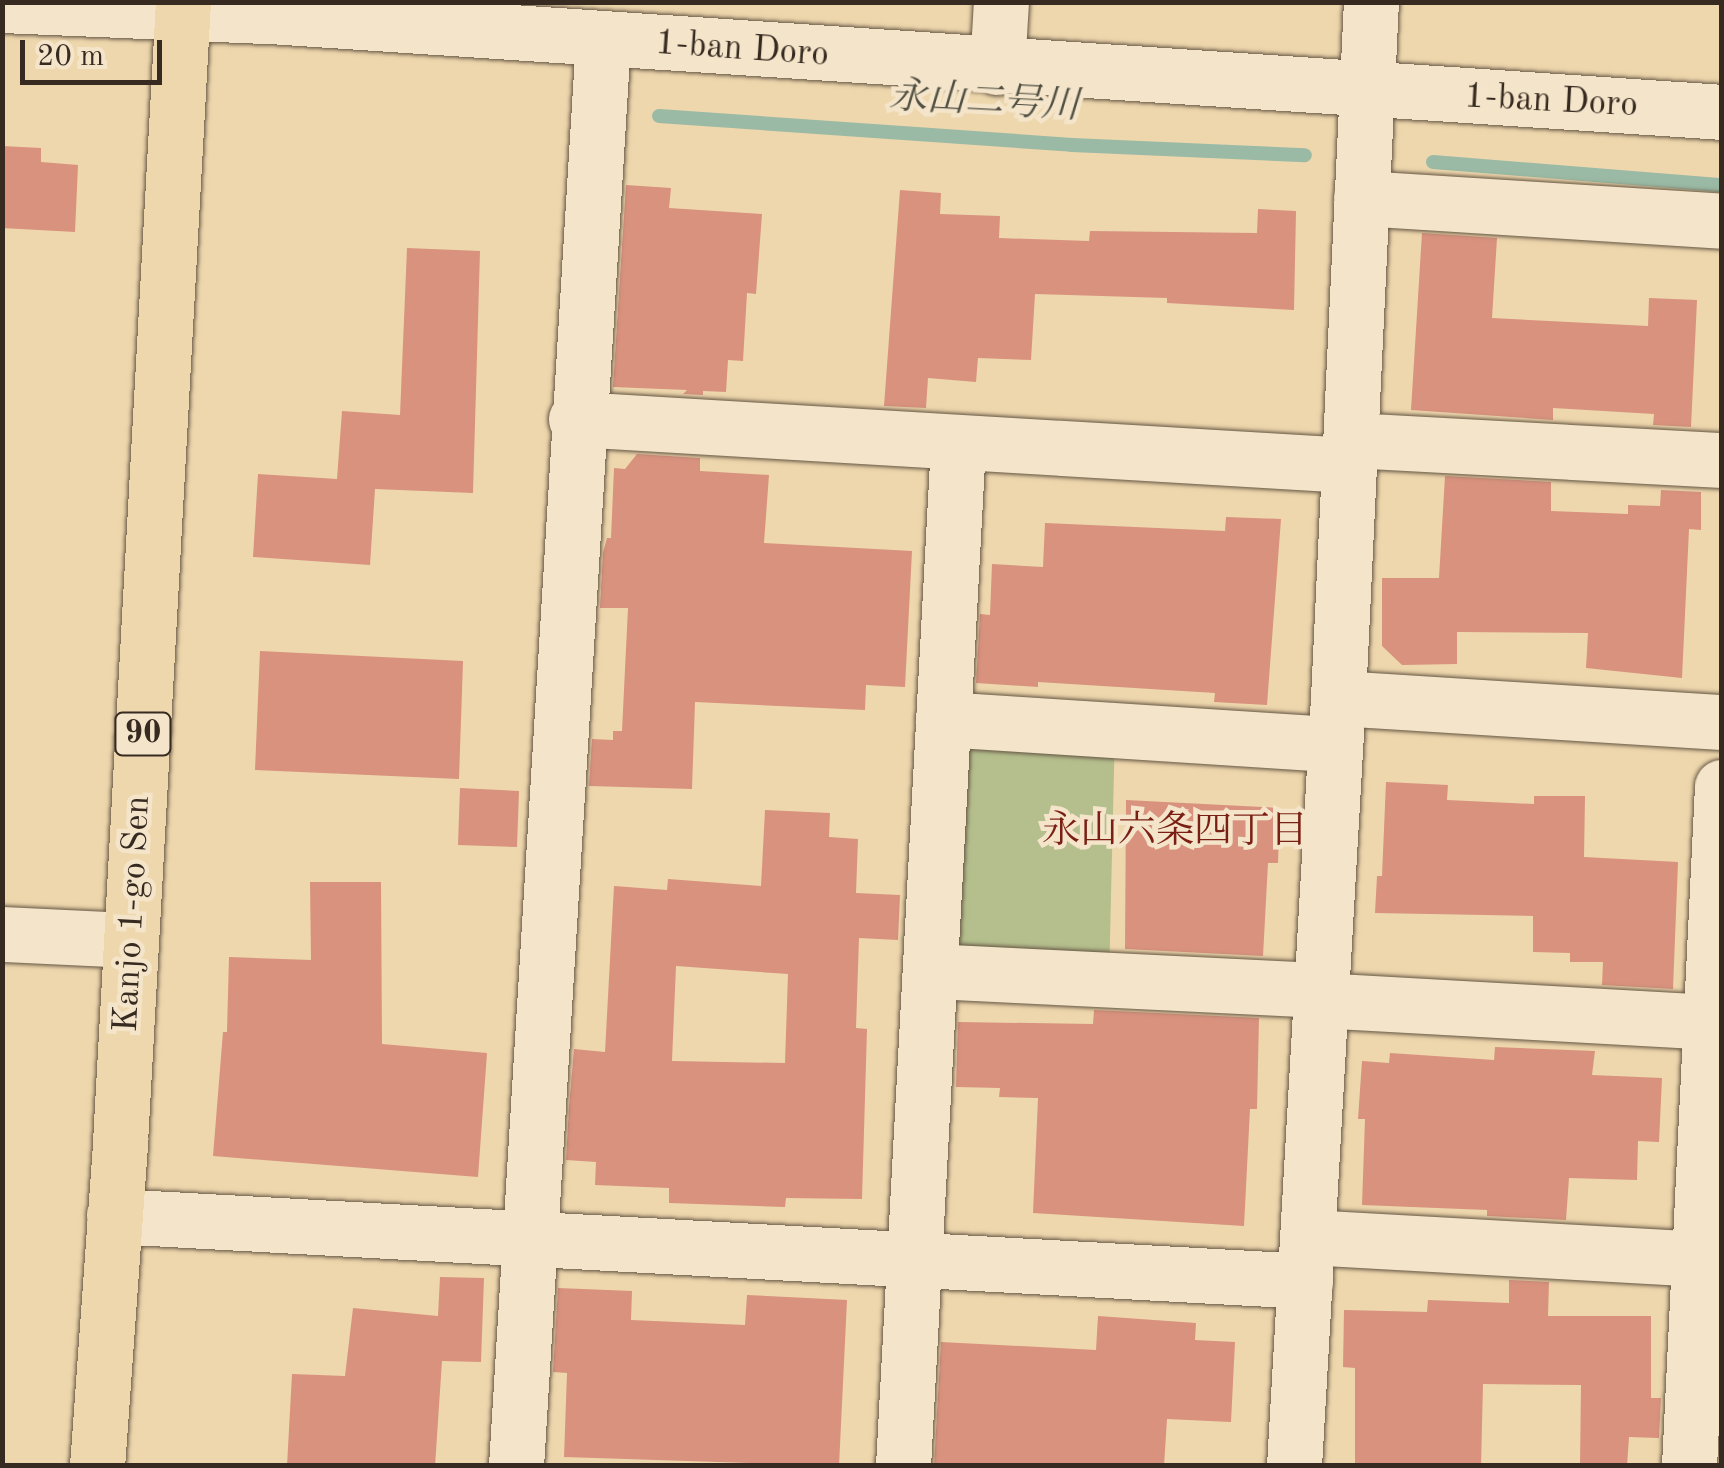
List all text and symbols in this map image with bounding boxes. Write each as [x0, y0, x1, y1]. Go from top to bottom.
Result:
scale bar [25, 20, 168, 82]
street label: 1-ban Doro [654, 23, 830, 77]
text: 20 m [37, 42, 104, 72]
water label: 永山二号川 [888, 75, 1080, 131]
street label: 1-ban Doro [1463, 76, 1639, 128]
road number: 90 [113, 707, 173, 761]
street label: Kanjo 1-go Sen [106, 795, 160, 1033]
district label: 永山六条四丁目 [1042, 810, 1308, 856]

